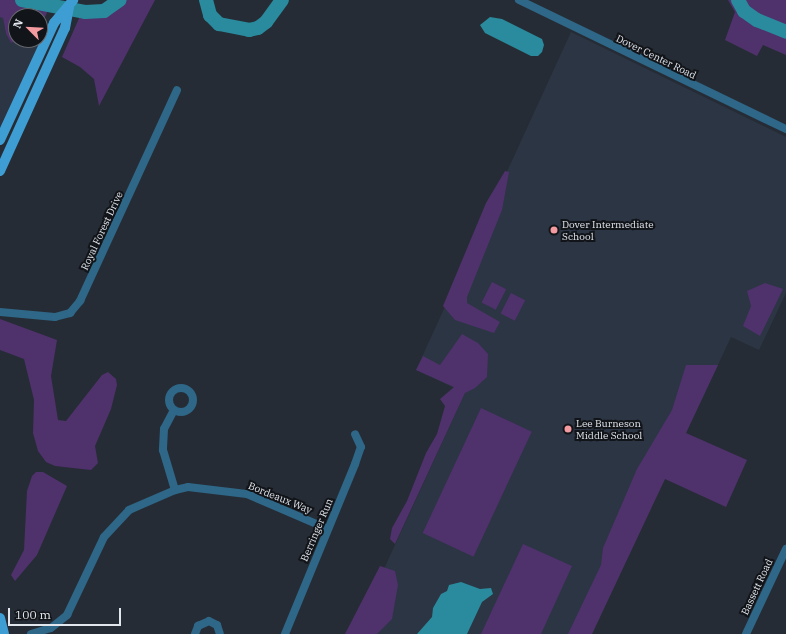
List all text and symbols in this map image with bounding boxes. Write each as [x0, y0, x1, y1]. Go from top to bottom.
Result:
north arrow [8, 8, 48, 48]
text: N [10, 17, 26, 30]
street label: Dover Center Road [614, 32, 698, 82]
street label: Royal Forest Drive [79, 190, 125, 272]
place label: Dover Intermediate School [562, 218, 654, 242]
marker: Dover Intermediate School [549, 225, 559, 235]
place label: Lee Burneson Middle School [576, 417, 642, 440]
marker: Lee Burneson Middle School [563, 424, 573, 434]
street label: Bordeaux Way [246, 480, 314, 516]
street label: Berringer Run [298, 497, 336, 563]
street label: Bassett Road [739, 557, 775, 617]
scale bar [10, 600, 123, 626]
text: 100 m [15, 607, 51, 622]

